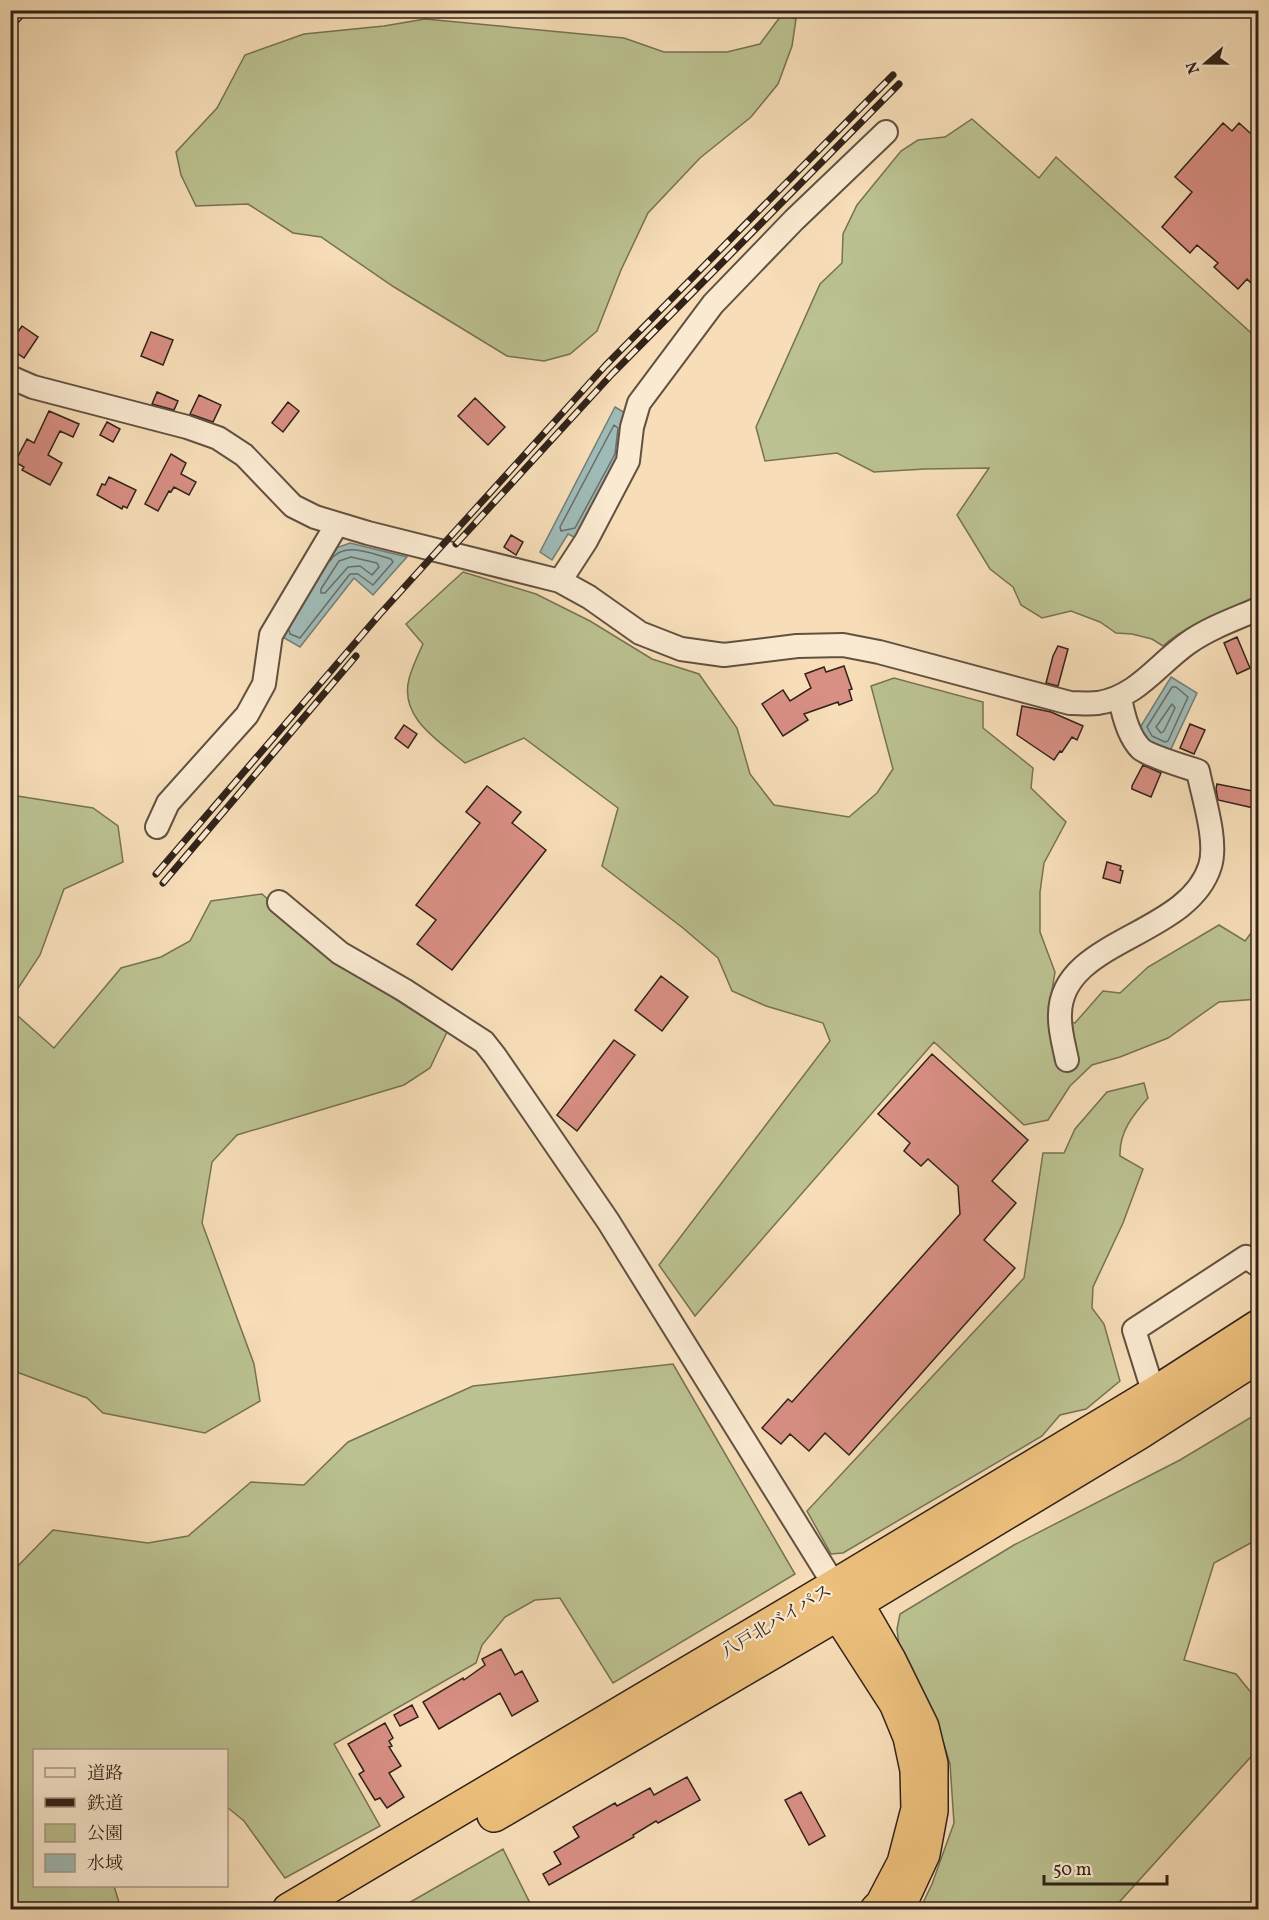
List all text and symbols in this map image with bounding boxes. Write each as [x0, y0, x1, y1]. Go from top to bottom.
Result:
north arrow [1176, 33, 1236, 93]
text: N [1181, 58, 1206, 77]
street label: 八戸北バイパス [716, 1579, 837, 1665]
legend [33, 1749, 228, 1887]
text: 道路 [87, 1762, 123, 1787]
text: 鉄道 [87, 1792, 123, 1817]
text: 公園 [87, 1822, 123, 1847]
scale bar [1044, 1848, 1167, 1886]
text: 水域 [87, 1852, 123, 1877]
text: 50 m [1053, 1858, 1092, 1883]

